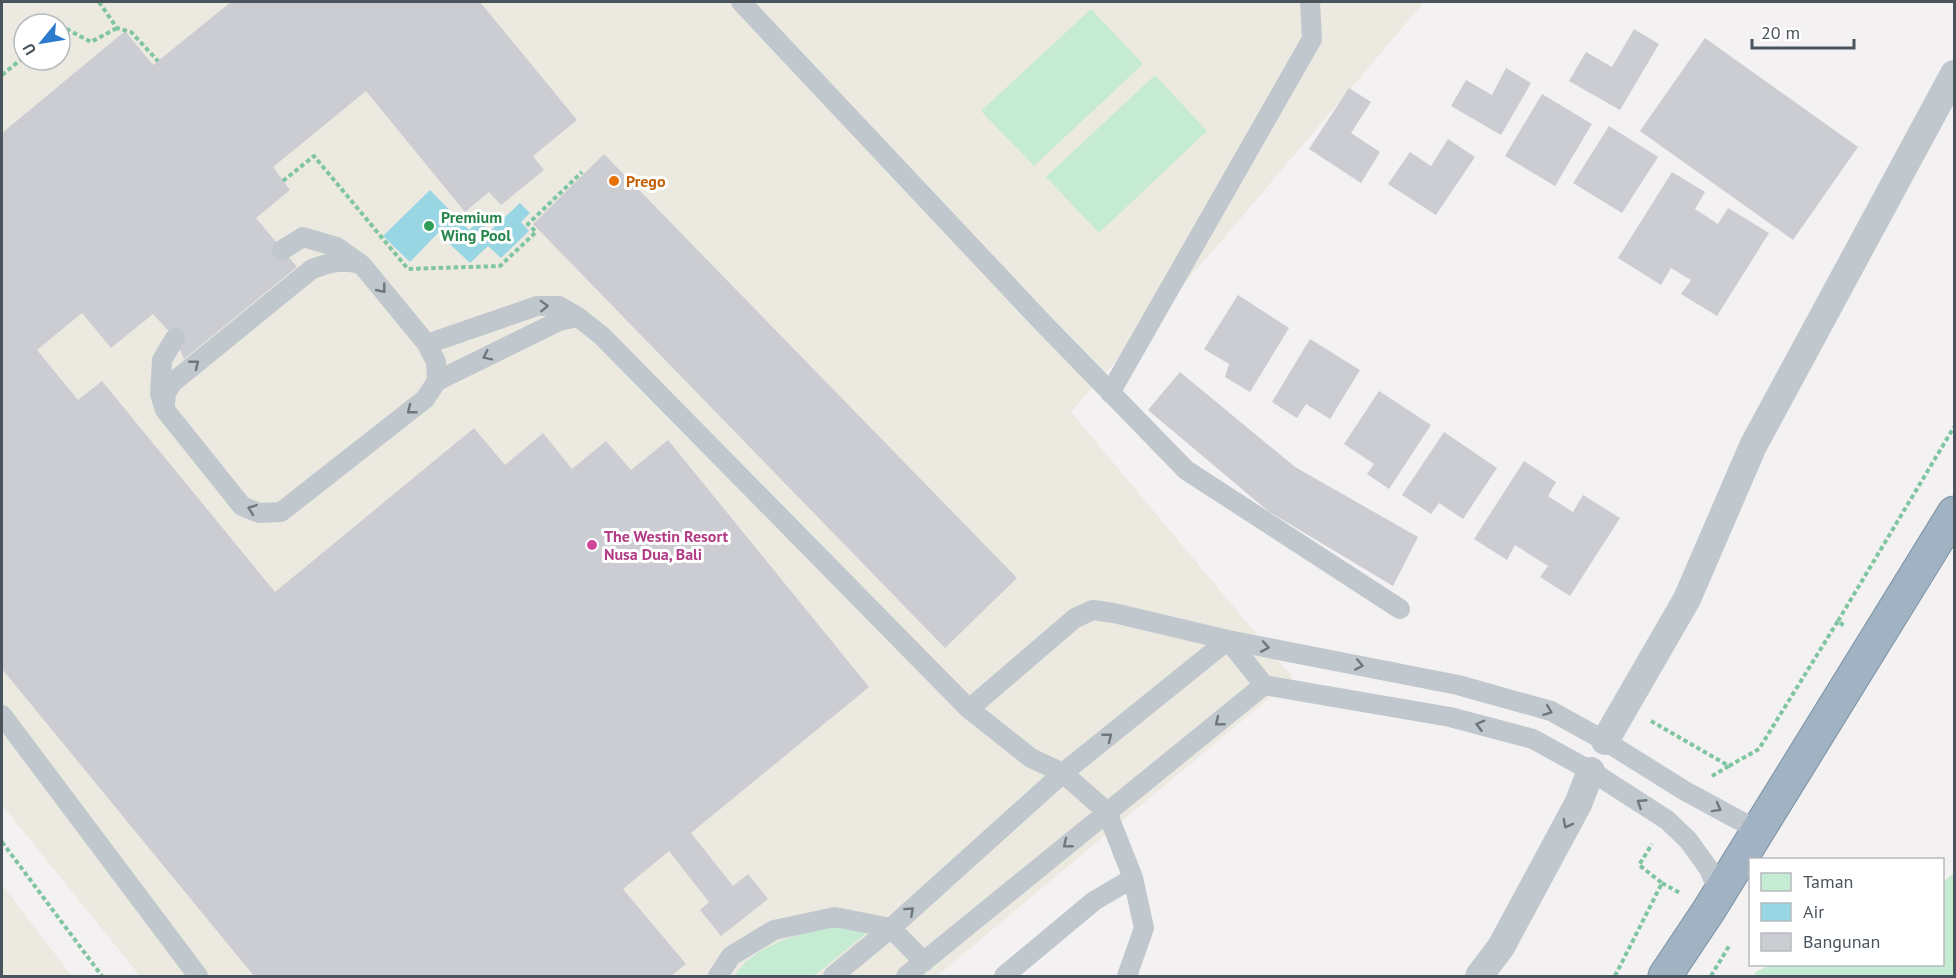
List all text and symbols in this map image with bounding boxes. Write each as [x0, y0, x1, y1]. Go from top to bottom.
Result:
north arrow [12, 12, 72, 72]
scale bar [1752, 12, 1854, 50]
text: 20 m [1761, 21, 1800, 44]
text: U [18, 40, 40, 59]
place label: Prego [626, 171, 666, 191]
marker: Prego [607, 174, 621, 188]
place label: Premium Wing Pool [441, 207, 511, 245]
marker: Premium Wing Pool [422, 219, 436, 233]
one-way arrow [374, 282, 385, 293]
one-way arrow [540, 300, 549, 313]
one-way arrow [482, 349, 493, 361]
one-way arrow [188, 360, 199, 371]
one-way arrow [407, 403, 418, 414]
one-way arrow [247, 504, 258, 516]
place label: The Westin Resort Nusa Dua, Bali [604, 526, 728, 564]
marker: The Westin Resort Nusa Dua, Bali [585, 538, 599, 552]
one-way arrow [1260, 640, 1270, 653]
one-way arrow [1354, 658, 1364, 671]
one-way arrow [1542, 704, 1553, 716]
one-way arrow [1215, 714, 1226, 725]
one-way arrow [1475, 720, 1486, 732]
one-way arrow [1102, 733, 1113, 744]
one-way arrow [1637, 799, 1648, 810]
one-way arrow [1711, 801, 1721, 812]
one-way arrow [1563, 818, 1574, 828]
one-way arrow [1063, 837, 1074, 848]
legend [1749, 858, 1944, 966]
text: Taman [1803, 870, 1853, 893]
text: Air [1803, 900, 1824, 923]
one-way arrow [903, 907, 914, 918]
text: Bangunan [1803, 930, 1880, 953]

